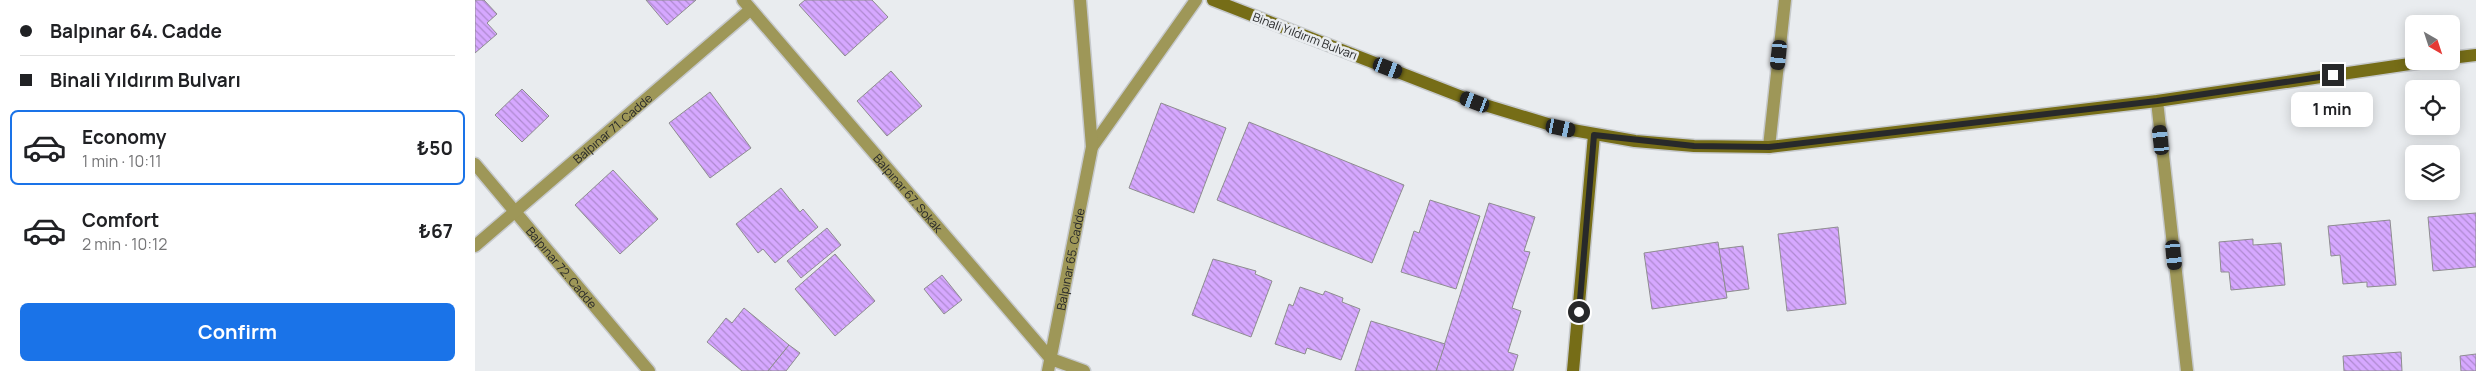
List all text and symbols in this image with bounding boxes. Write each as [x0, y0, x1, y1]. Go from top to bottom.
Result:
street label: Binali Yıldırım Bulvarı [1250, 8, 1360, 64]
north arrow [2405, 15, 2460, 70]
map controls [2405, 15, 2460, 200]
text: Balpınar 64. Cadde [50, 18, 222, 44]
car [1769, 39, 1788, 71]
car [1371, 56, 1404, 80]
route end [2322, 64, 2344, 86]
text: Binali Yıldırım Bulvarı [50, 67, 241, 93]
button: locate [2405, 80, 2460, 135]
street label: Balpınar 71. Cadde [569, 89, 656, 167]
car [1458, 90, 1491, 114]
callout: 1 min [2292, 92, 2374, 128]
text: 1 min [2312, 98, 2352, 120]
car [1544, 118, 1577, 138]
text: Economy [82, 124, 166, 150]
car [2151, 124, 2170, 156]
icon: car [22, 125, 67, 170]
text: ₺50 [417, 135, 453, 161]
button: layers [2405, 145, 2460, 200]
text: 1 min · 10:11 [82, 150, 162, 172]
street label: Balpınar 67. Sokak [870, 150, 948, 237]
text: Comfort [82, 207, 159, 233]
street label: Balpınar 65. Cadde [1052, 207, 1088, 312]
icon: car [22, 208, 67, 253]
text: ₺67 [419, 218, 453, 244]
street label: Balpınar 72. Cadde [522, 223, 601, 312]
text: 2 min · 10:12 [82, 233, 167, 255]
car [2164, 239, 2183, 271]
route start [1568, 301, 1590, 323]
button: Confirm [20, 303, 455, 361]

